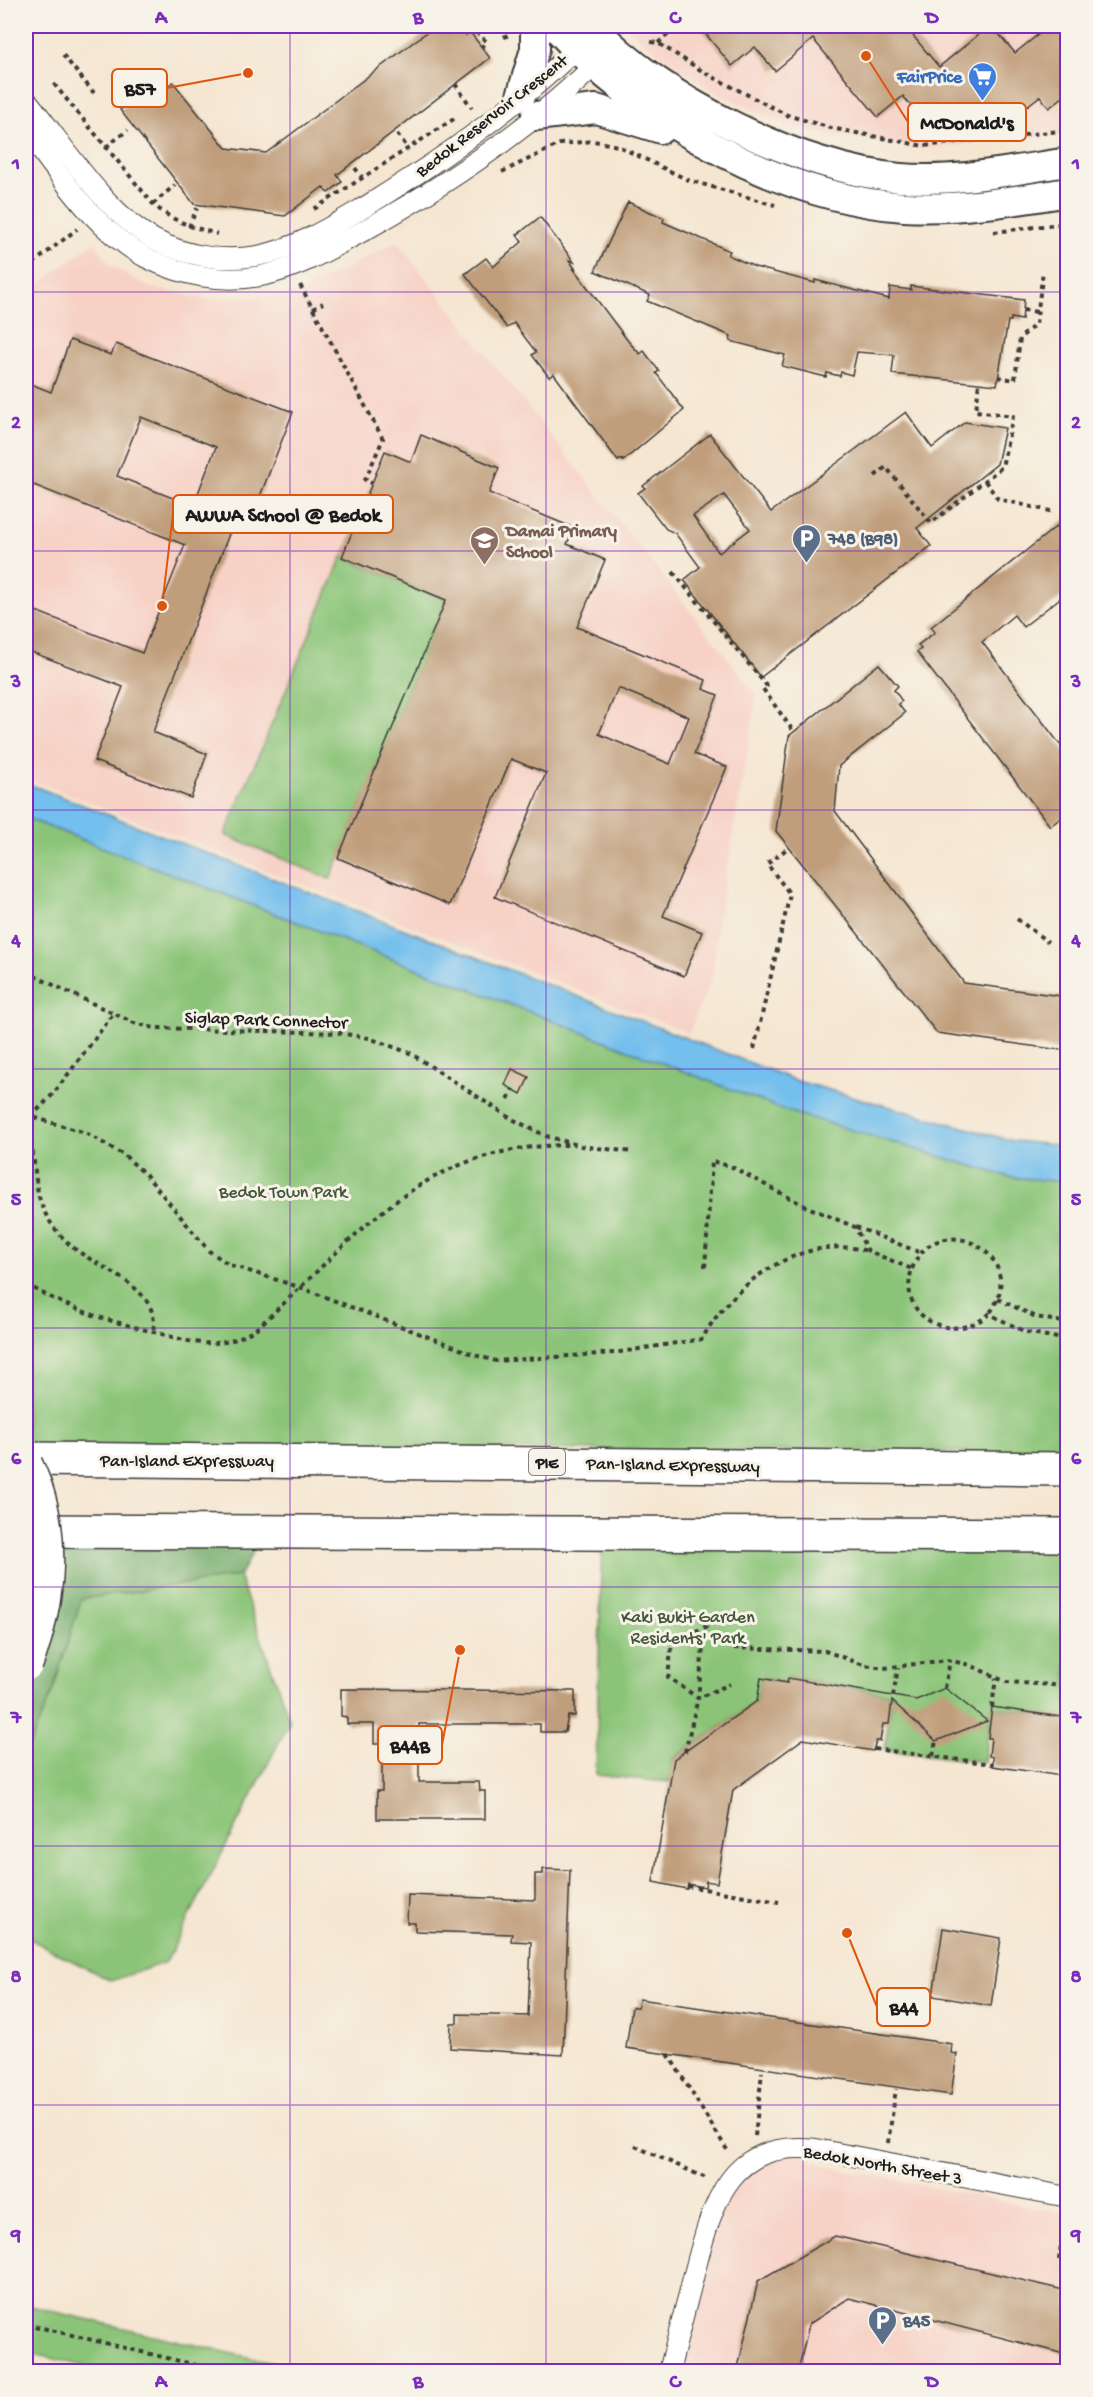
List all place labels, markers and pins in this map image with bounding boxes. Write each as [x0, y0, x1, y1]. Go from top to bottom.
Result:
supermarket icon: FairPrice [967, 60, 999, 102]
place label: FairPrice [896, 68, 963, 89]
callout: B57 [112, 69, 167, 107]
callout: McDonald's [908, 103, 1026, 141]
callout: AWWA School @ Bedok [173, 495, 393, 533]
place label: Damai Primary School [504, 522, 617, 564]
parking icon: 748 (B98) [791, 522, 823, 564]
school or university icon: Damai Primary School [469, 524, 501, 566]
place label: 748 (B98) [827, 530, 898, 551]
callout: B44B [378, 1726, 442, 1764]
callout: B44 [877, 1988, 930, 2026]
parking icon: B45 [866, 2304, 898, 2346]
place label: B45 [902, 2312, 931, 2333]

